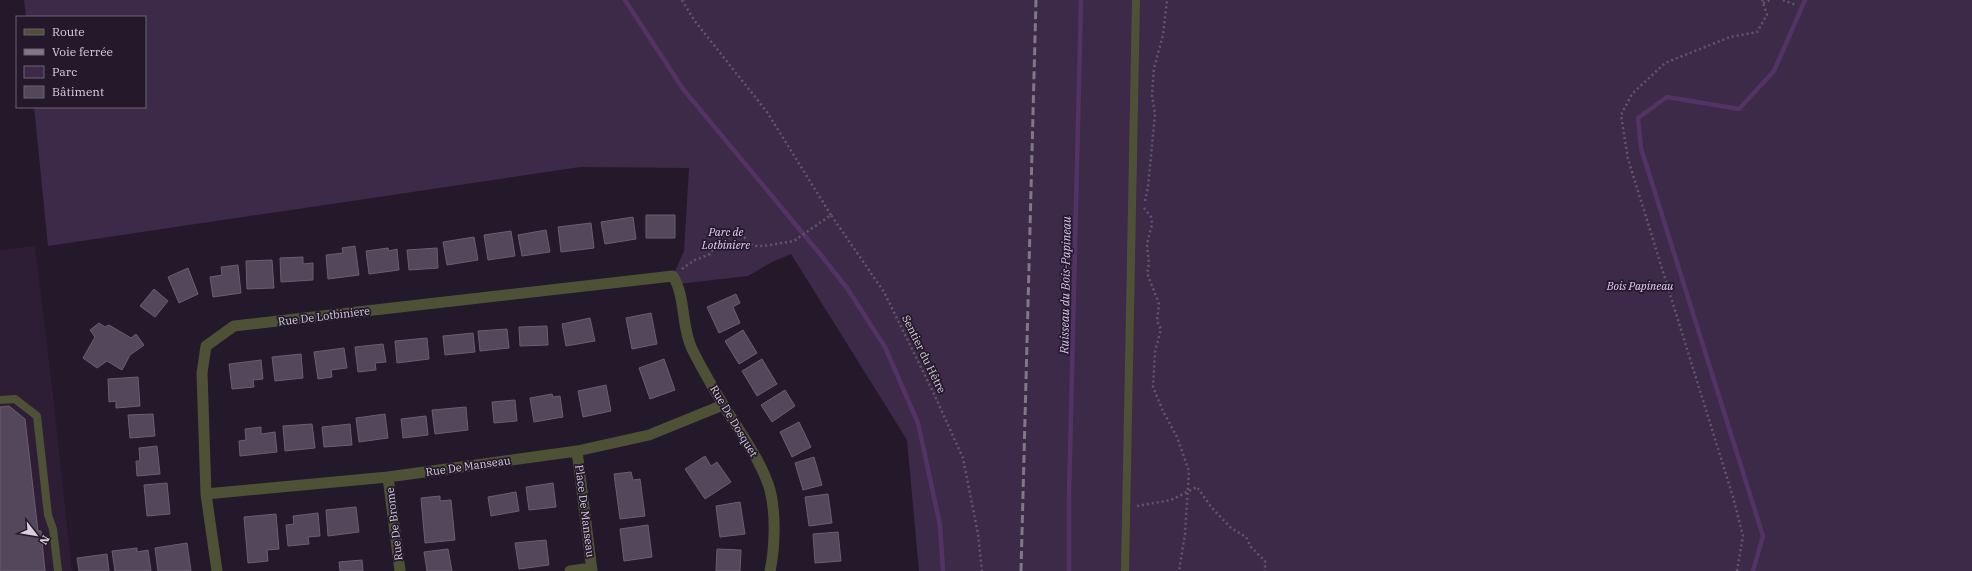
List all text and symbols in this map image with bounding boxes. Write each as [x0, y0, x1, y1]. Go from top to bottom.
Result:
legend [16, 16, 146, 108]
text: Route [52, 24, 85, 39]
text: Voie ferrée [52, 44, 113, 59]
text: Parc [52, 64, 77, 79]
text: Bâtiment [52, 84, 104, 99]
water label: Ruisseau du Bois-Papineau [1056, 216, 1074, 355]
park label: Parc de Lotbiniere [701, 225, 750, 252]
park label: Bois Papineau [1606, 279, 1674, 293]
street label: Rue De Lotbiniere [277, 303, 371, 329]
street label: Sentier du Hêtre [899, 313, 949, 395]
street label: Rue De Dosquet [707, 383, 761, 460]
street label: Rue De Manseau [425, 453, 512, 479]
street label: Place De Manseau [572, 464, 598, 558]
street label: Rue De Brome [383, 487, 405, 561]
north arrow [16, 515, 56, 555]
text: N [36, 533, 53, 548]

